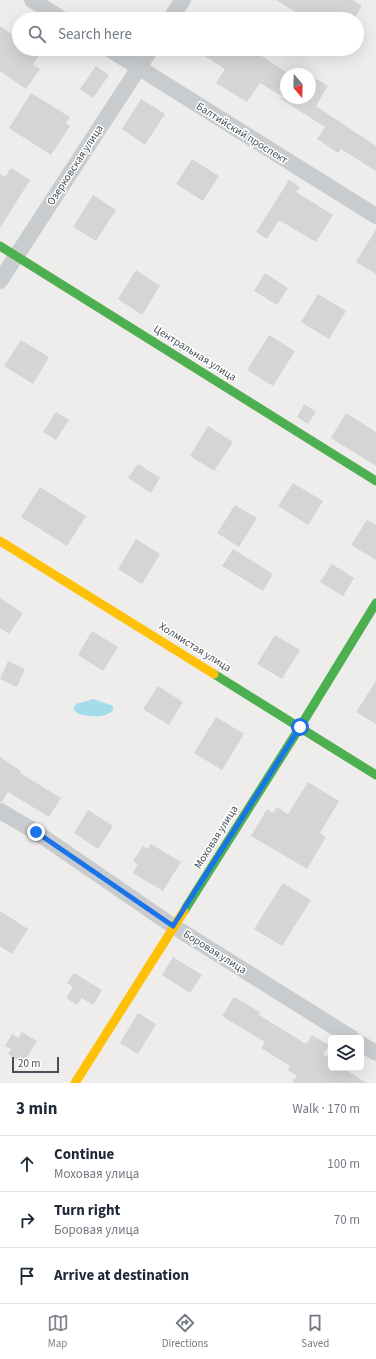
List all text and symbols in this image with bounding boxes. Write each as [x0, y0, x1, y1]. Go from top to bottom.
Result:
search box [12, 12, 364, 56]
icon: search [26, 23, 48, 45]
text: Search here [58, 24, 132, 45]
north arrow [280, 68, 316, 104]
street label: Балтийский проспект [193, 99, 291, 167]
street label: Озерковская улица [43, 122, 107, 208]
street label: Центральная улица [151, 321, 239, 385]
street label: Холмистая улица [156, 619, 234, 675]
route start [291, 718, 309, 736]
street label: Моховая улица [190, 802, 242, 872]
route end [27, 823, 45, 841]
street label: Боровая улица [180, 926, 250, 978]
map controls [328, 1035, 364, 1071]
button: layers [328, 1035, 364, 1071]
scale bar [12, 1055, 59, 1074]
text: 20 m [18, 1056, 40, 1071]
text: 3 min [16, 1097, 57, 1121]
text: Walk · 170 m [292, 1100, 360, 1118]
text: Continue [54, 1144, 114, 1165]
icon: ahead [16, 1153, 38, 1175]
text: 100 m [327, 1155, 360, 1173]
text: Моховая улица [54, 1165, 139, 1183]
text: Turn right [54, 1200, 120, 1221]
icon: right [16, 1209, 38, 1231]
text: 70 m [334, 1211, 360, 1229]
text: Боровая улица [54, 1221, 139, 1239]
icon: arrive [16, 1265, 38, 1287]
text: Arrive at destination [54, 1265, 189, 1286]
tab: Map [47, 1312, 69, 1351]
tab: Directions [162, 1312, 208, 1351]
tab: Saved [301, 1312, 329, 1351]

